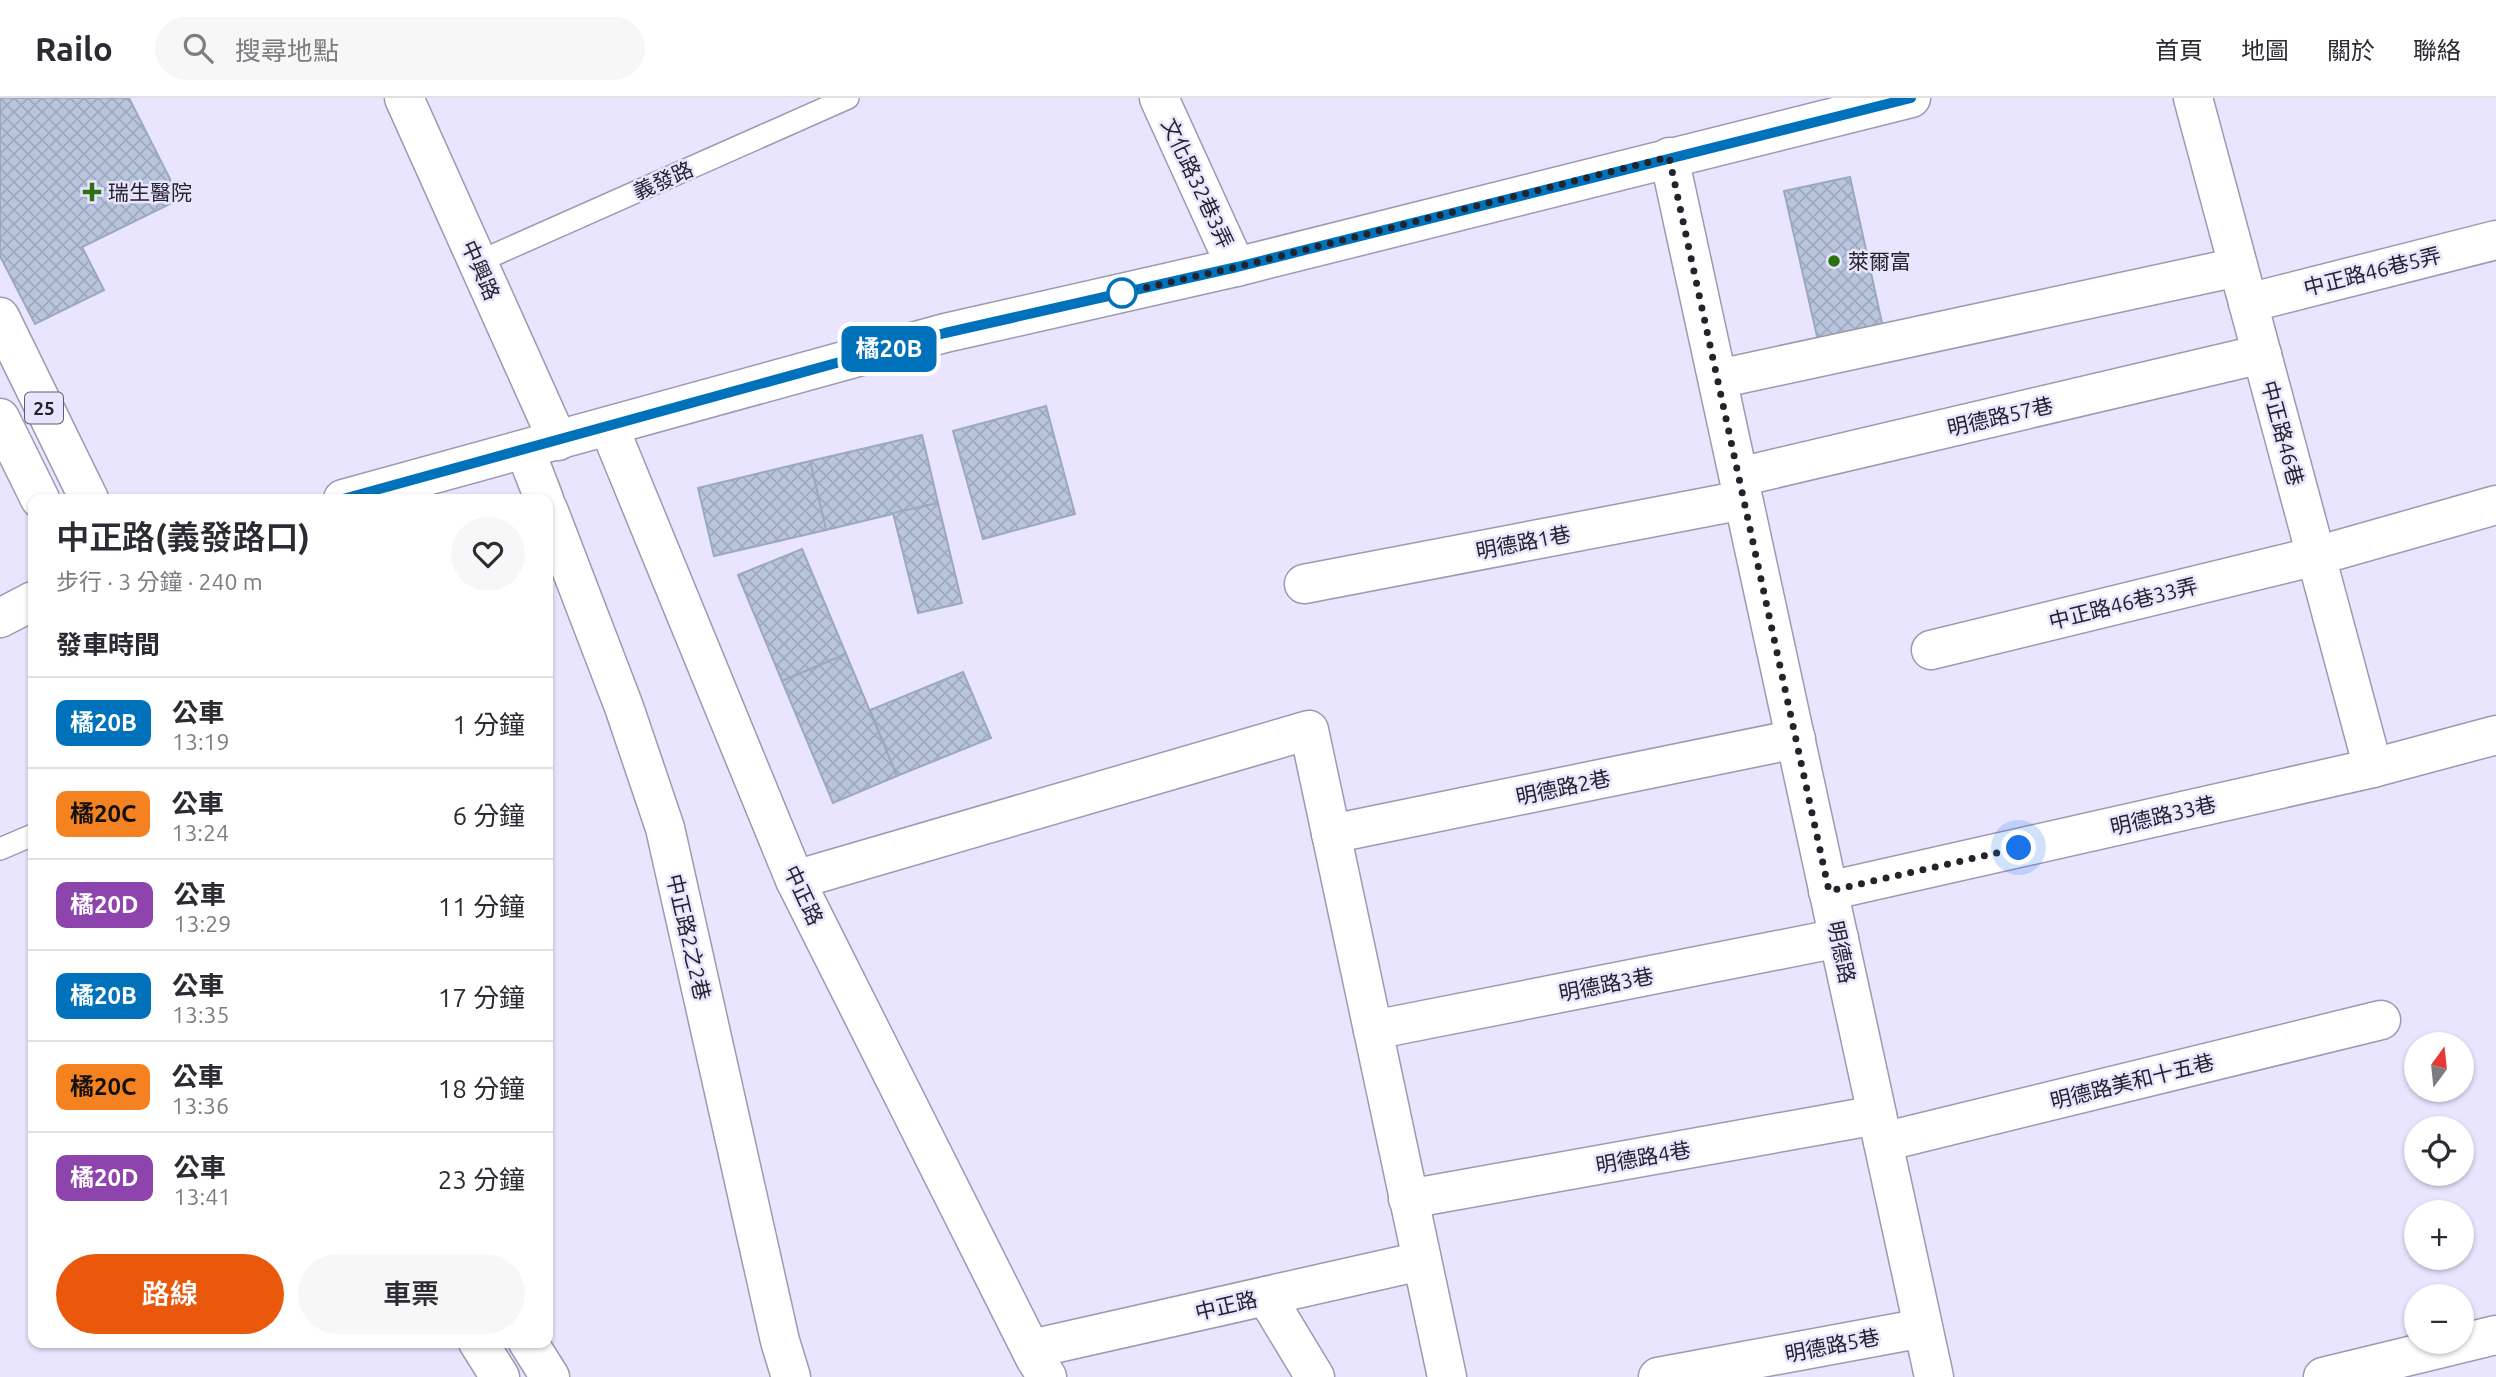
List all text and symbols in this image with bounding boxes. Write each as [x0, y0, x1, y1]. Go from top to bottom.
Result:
search box [155, 17, 645, 80]
icon: search [179, 29, 217, 67]
text: Railo [35, 30, 113, 67]
text: 搜尋地點 [235, 36, 339, 65]
text: 首頁 [2155, 37, 2203, 64]
text: 地圖 [2241, 37, 2289, 64]
text: 關於 [2327, 37, 2375, 64]
text: 聯絡 [2413, 37, 2461, 64]
street label: 文化路32巷3弄 [1157, 114, 1239, 252]
street label: 義發路 [629, 156, 697, 204]
place label: 瑞生醫院 [108, 180, 192, 204]
marker: 瑞生醫院 [82, 182, 102, 202]
street label: 中興路 [457, 236, 505, 304]
street label: 中正路46巷5弄 [2301, 242, 2443, 300]
place label: 萊爾富 [1848, 249, 1911, 273]
marker: 萊爾富 [1826, 253, 1842, 269]
unlabelled marker [1107, 278, 1137, 308]
line badge: 橘20B [840, 326, 938, 372]
text: 橘20B [856, 335, 922, 362]
street label: 中正路46巷 [2257, 378, 2309, 488]
road number: 25 [25, 392, 63, 424]
street label: 明德路57巷 [1945, 392, 2055, 440]
button: heart [451, 517, 525, 591]
text: 中正路(義發路口) [56, 518, 310, 555]
street label: 明德路1巷 [1474, 521, 1572, 563]
text: 步行 · 3 分鐘 · 240 m [56, 569, 263, 594]
street label: 中正路46巷33弄 [2046, 573, 2200, 633]
text: 發車時間 [56, 630, 160, 659]
text: 公車 [172, 698, 224, 727]
text: 橘20B [70, 709, 137, 736]
text: 1 分鐘 [452, 710, 525, 739]
text: 13:19 [172, 729, 230, 754]
street label: 明德路2巷 [1514, 765, 1612, 809]
text: 公車 [171, 789, 223, 818]
street label: 明德路33巷 [2108, 791, 2218, 839]
text: 橘20C [70, 800, 136, 827]
text: 6 分鐘 [452, 801, 525, 830]
text: 13:24 [171, 820, 229, 845]
your location [2001, 830, 2036, 865]
street label: 中正路 [780, 861, 828, 929]
street label: 中正路2之2巷 [663, 872, 715, 1002]
text: 公車 [174, 880, 226, 909]
text: 橘20D [70, 891, 139, 918]
text: 11 分鐘 [438, 892, 525, 921]
text: 13:29 [174, 911, 231, 936]
street label: 明德路 [1824, 919, 1860, 985]
street label: 明德路3巷 [1557, 963, 1655, 1005]
text: 公車 [172, 971, 224, 1000]
text: 橘20B [70, 982, 137, 1009]
text: 17 分鐘 [438, 983, 525, 1012]
text: 13:35 [172, 1002, 230, 1027]
north arrow [2404, 1032, 2474, 1102]
map controls [2404, 1032, 2474, 1354]
street label: 明德路美和十五巷 [2048, 1049, 2216, 1113]
text: 公車 [171, 1062, 223, 1091]
text: 橘20C [70, 1073, 136, 1100]
text: 18 分鐘 [438, 1074, 525, 1103]
text: 13:36 [171, 1093, 229, 1118]
button: locate [2404, 1116, 2474, 1186]
street label: 明德路4巷 [1594, 1137, 1692, 1177]
text: 公車 [174, 1153, 226, 1182]
text: 橘20D [70, 1164, 139, 1191]
text: 23 分鐘 [438, 1165, 525, 1194]
text: 13:41 [174, 1184, 231, 1209]
button: + [2404, 1200, 2474, 1270]
button: 路線 [56, 1254, 284, 1334]
button: 車票 [298, 1254, 525, 1334]
button: − [2404, 1284, 2474, 1354]
street label: 中正路 [1193, 1286, 1259, 1324]
street label: 明德路5巷 [1783, 1324, 1881, 1366]

